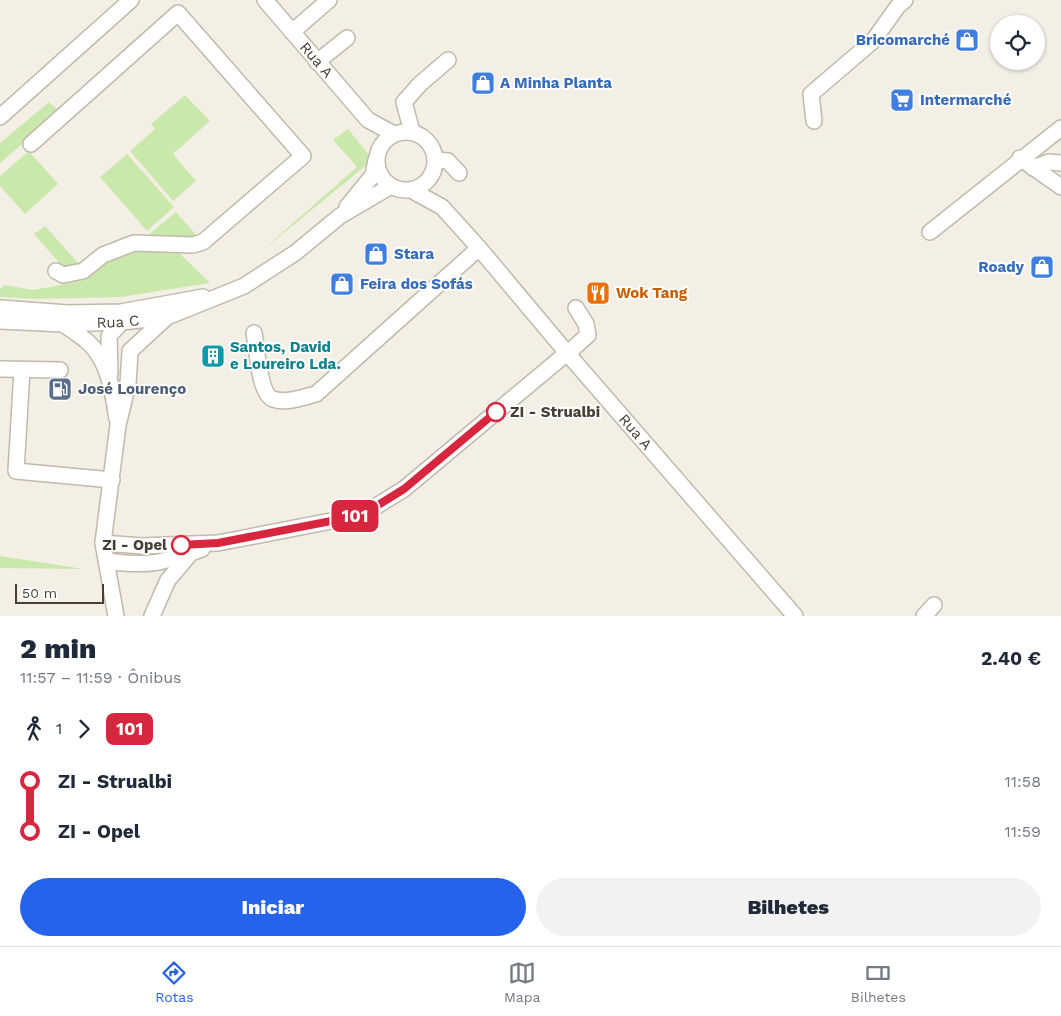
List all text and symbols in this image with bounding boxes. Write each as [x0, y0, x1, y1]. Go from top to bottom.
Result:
map controls [990, 15, 1045, 70]
button: locate [990, 15, 1045, 70]
shop icon: Bricomarché [954, 27, 980, 53]
place label: Bricomarché [856, 31, 950, 49]
street label: Rua A [296, 38, 337, 82]
shop icon: A Minha Planta [470, 70, 496, 96]
place label: A Minha Planta [500, 74, 612, 92]
supermarket icon: Intermarché [889, 87, 915, 113]
place label: Intermarché [920, 91, 1012, 109]
shop icon: Stara [363, 241, 389, 267]
place label: Stara [394, 245, 434, 263]
shop icon: Roady [1029, 254, 1055, 280]
place label: Roady [978, 258, 1025, 276]
shop icon: Feira dos Sofás [329, 271, 355, 297]
place label: Feira dos Sofás [360, 275, 473, 293]
restaurant icon: Wok Tang [585, 280, 611, 306]
place label: Wok Tang [616, 284, 688, 302]
street label: Rua C [96, 311, 140, 332]
place label: Santos, David e Loureiro Lda. [230, 338, 341, 373]
building icon: Santos, David e Loureiro Lda. [200, 343, 226, 369]
fuel station icon: José Lourenço [47, 376, 73, 402]
place label: José Lourenço [78, 380, 186, 398]
marker: ZI - Strualbi [486, 402, 506, 422]
place label: ZI - Strualbi [510, 403, 600, 421]
street label: Rua A [615, 410, 656, 454]
line badge: 101 [326, 500, 384, 532]
text: 101 [341, 505, 369, 526]
marker: ZI - Opel [171, 535, 191, 555]
place label: ZI - Opel [102, 536, 167, 554]
scale bar [15, 581, 104, 604]
text: 50 m [22, 585, 57, 601]
text: 2 min [20, 632, 96, 665]
text: 2.40 € [981, 647, 1041, 670]
text: 11:57 – 11:59 · Ônibus [20, 668, 182, 687]
icon: walk [20, 715, 48, 743]
icon: forward [70, 715, 98, 743]
text: 101 [116, 718, 143, 739]
text: 1 [56, 719, 62, 738]
text: ZI - Strualbi [58, 770, 172, 793]
text: 11:58 [1005, 772, 1041, 791]
text: ZI - Opel [58, 820, 140, 843]
text: 11:59 [1005, 822, 1041, 841]
button: Iniciar [20, 878, 526, 936]
button: Bilhetes [536, 878, 1041, 936]
tab: Rotas [155, 959, 194, 1005]
tab: Mapa [504, 959, 540, 1005]
tab: Bilhetes [851, 959, 906, 1005]

